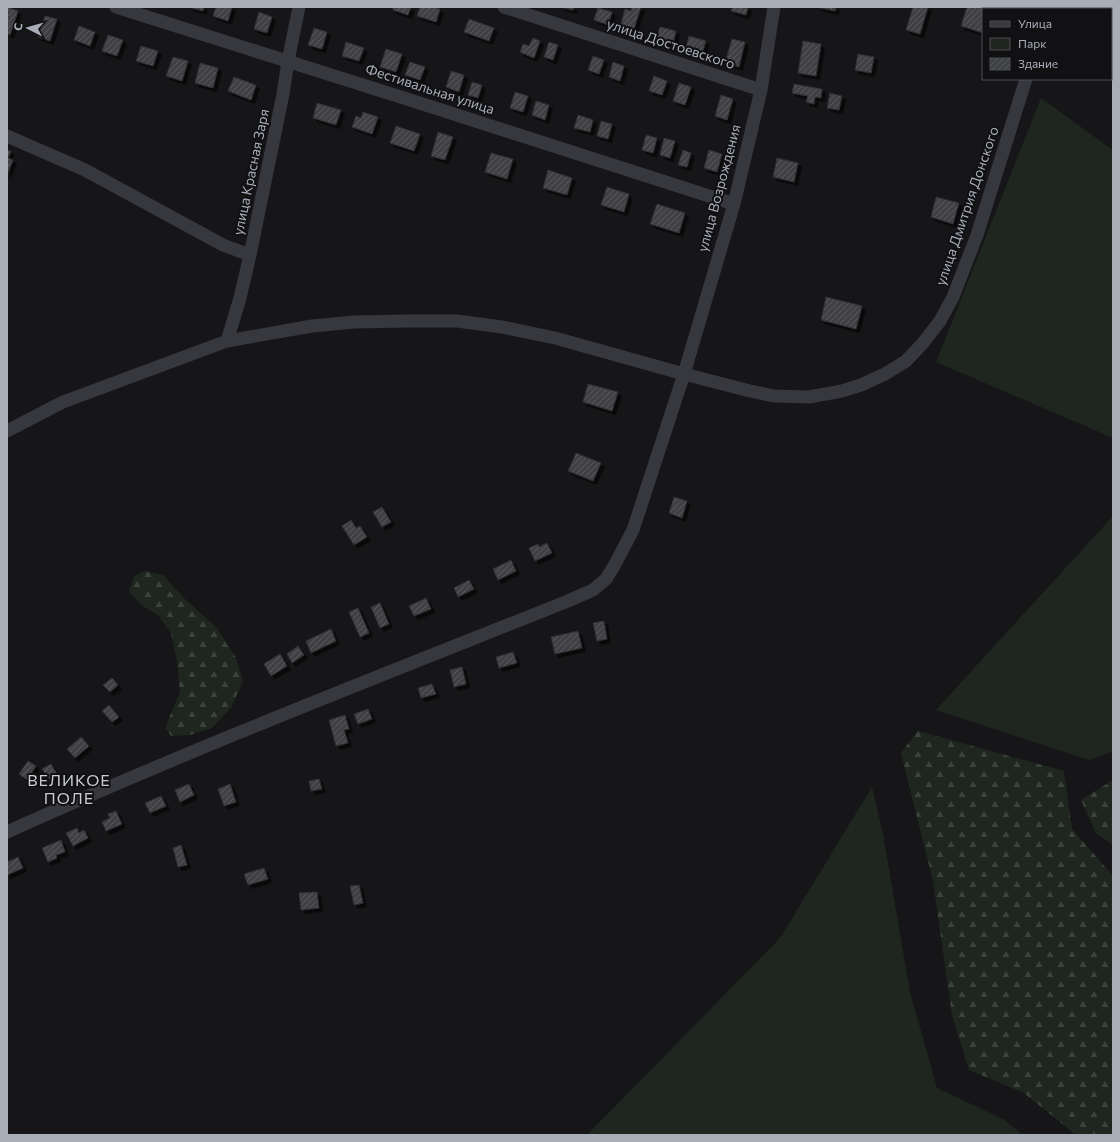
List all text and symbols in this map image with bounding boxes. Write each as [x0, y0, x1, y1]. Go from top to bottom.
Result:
north arrow [8, 8, 48, 48]
legend [982, 8, 1112, 80]
street label: улица Достоевского [605, 15, 737, 72]
text: Улица [1018, 16, 1052, 30]
text: С [11, 22, 24, 31]
text: Парк [1018, 36, 1047, 50]
text: Здание [1018, 56, 1058, 70]
street label: Фестивальная улица [364, 60, 497, 117]
street label: улица Красная Заря [229, 107, 272, 237]
street label: улица Возрождения [693, 122, 744, 254]
street label: улица Дмитрия Донского [931, 124, 1002, 288]
district label: ВЕЛИКОЕ ПОЛЕ [27, 770, 111, 807]

